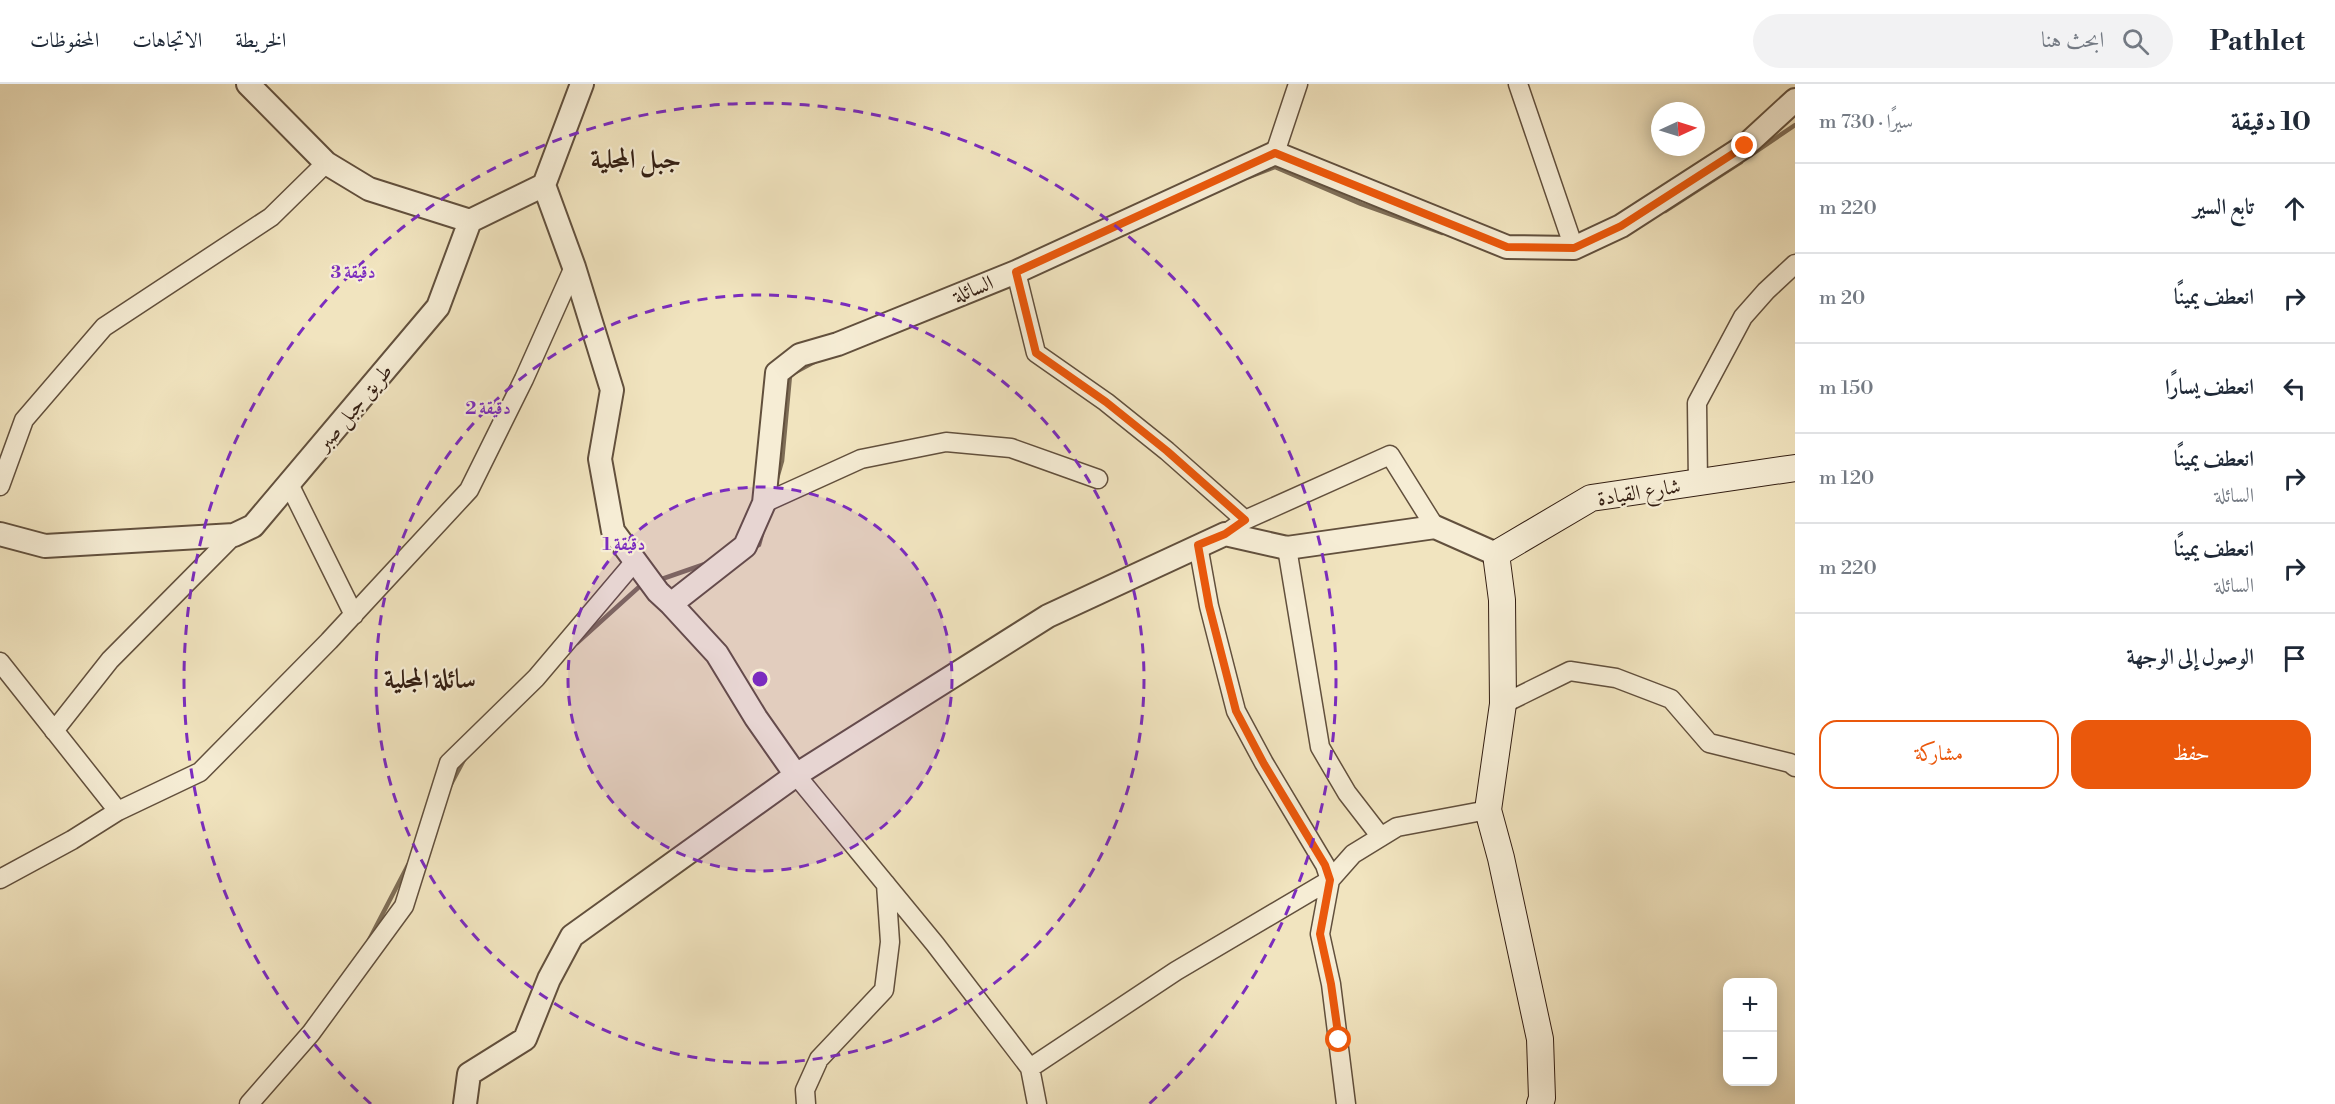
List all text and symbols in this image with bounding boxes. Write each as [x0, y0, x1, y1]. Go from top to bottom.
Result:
search box [1753, 14, 2173, 68]
text: Pathlet [2209, 24, 2305, 59]
icon: search [2119, 25, 2152, 58]
text: ابحث هنا [2041, 27, 2104, 54]
text: المحفوظات [30, 28, 99, 54]
text: الاتجاهات [132, 28, 202, 54]
text: الخريطة [235, 28, 286, 54]
north arrow [1651, 102, 1705, 156]
text: 10 دقيقة [2231, 106, 2311, 138]
text: سيرًا · 730 m [1819, 110, 1913, 135]
route end [1731, 132, 1757, 158]
district label: جبل المجلية [590, 143, 682, 178]
icon: ahead [2278, 192, 2311, 225]
text: تابع السير [2193, 194, 2254, 221]
text: 220 m [1819, 196, 1877, 221]
text: 3 دقيقة [330, 261, 376, 284]
street label: السائلة [948, 270, 997, 310]
icon: right [2278, 282, 2311, 315]
text: انعطف يمينًا [2174, 284, 2254, 311]
text: 20 m [1819, 286, 1865, 311]
street label: طريق جبل صبر [310, 359, 399, 459]
icon: left [2278, 372, 2311, 405]
text: انعطف يسارًا [2165, 374, 2254, 401]
text: 150 m [1819, 376, 1874, 401]
text: 2 دقيقة [465, 397, 511, 420]
text: انعطف يمينًا [2174, 446, 2254, 473]
icon: right [2278, 462, 2311, 495]
text: 120 m [1819, 466, 1874, 491]
street label: شارع القيادة [1596, 474, 1683, 516]
text: السائلة [2215, 484, 2254, 509]
text: 1 دقيقة [603, 533, 645, 556]
text: انعطف يمينًا [2174, 536, 2254, 563]
icon: right [2278, 552, 2311, 585]
text: 220 m [1819, 556, 1877, 581]
text: السائلة [2215, 574, 2254, 599]
icon: arrive [2278, 642, 2311, 675]
text: الوصول إلى الوجهة [2126, 644, 2254, 671]
district label: سائلة المجلية [384, 663, 476, 697]
centre of rings [750, 669, 770, 689]
button: مشاركة [1819, 720, 2059, 789]
button: حفظ [2071, 720, 2311, 789]
map controls [1723, 978, 1777, 1086]
button: + [1723, 978, 1777, 1032]
route start [1325, 1026, 1351, 1052]
button: − [1723, 1032, 1777, 1086]

